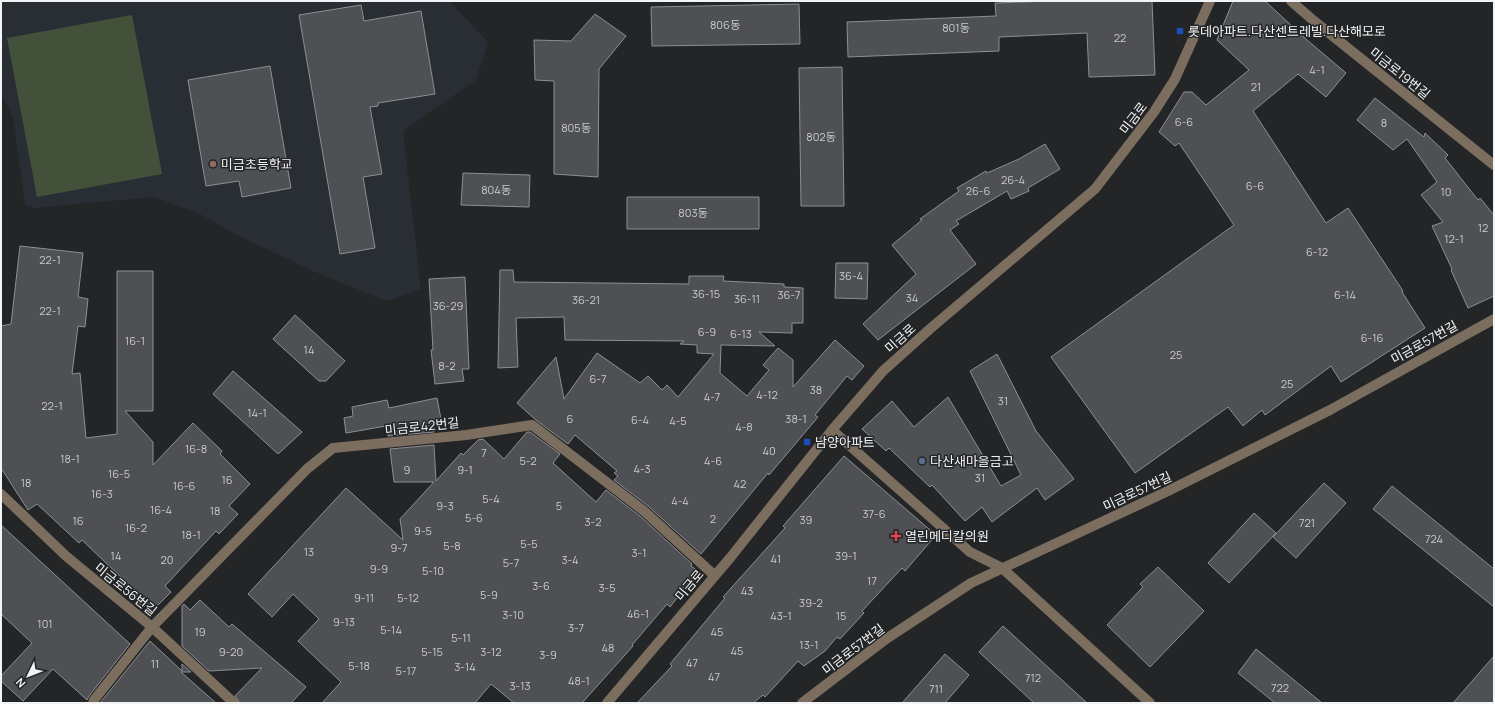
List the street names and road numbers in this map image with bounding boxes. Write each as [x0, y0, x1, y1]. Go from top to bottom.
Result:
street label: 미금로19번길 [1366, 43, 1434, 103]
street label: 미금로 [1115, 98, 1151, 138]
street label: 미금로57번길 [1387, 316, 1461, 368]
street label: 미금로 [881, 319, 919, 357]
street label: 미금로42번길 [384, 413, 460, 439]
street label: 미금로57번길 [1100, 467, 1174, 515]
street label: 미금로56번길 [91, 558, 161, 620]
street label: 미금로 [671, 565, 707, 605]
street label: 미금로57번길 [818, 620, 888, 678]

